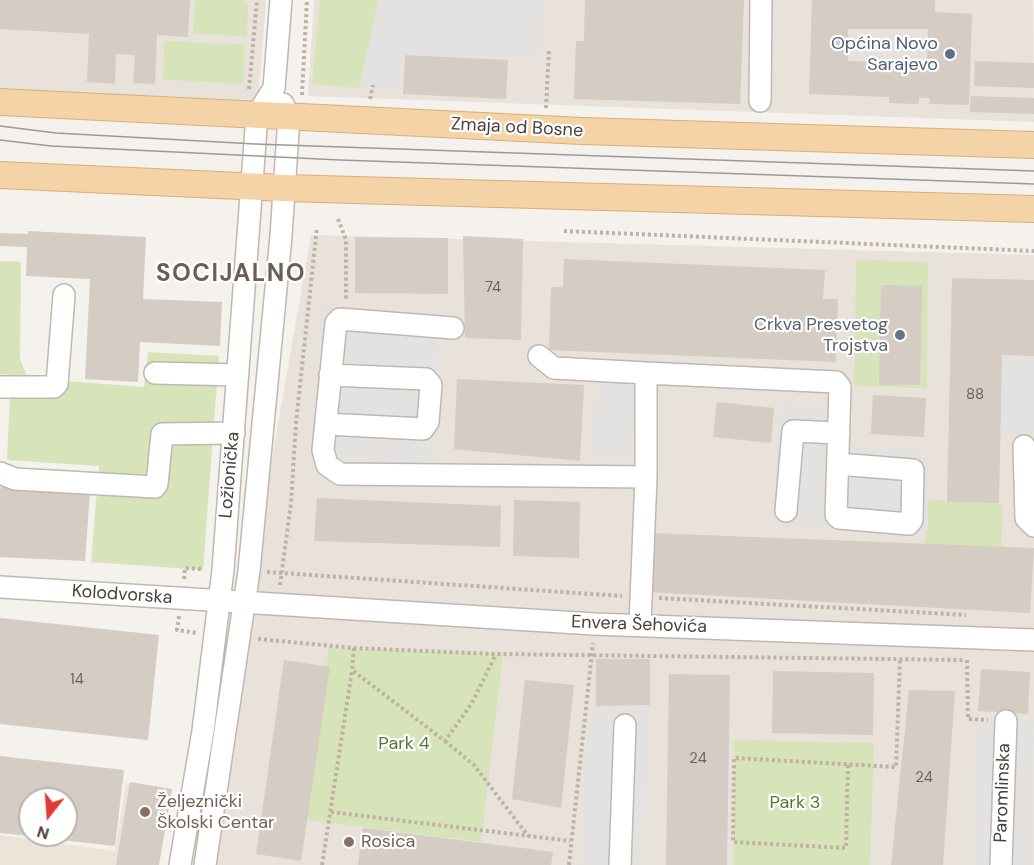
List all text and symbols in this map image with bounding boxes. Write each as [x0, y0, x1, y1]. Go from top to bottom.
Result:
place label: Općina Novo Sarajevo [831, 33, 938, 76]
marker: Općina Novo Sarajevo [943, 47, 957, 61]
street label: Zmaja od Bosne [450, 114, 584, 142]
district label: SOCIJALNO [156, 261, 306, 289]
house number: 74 [485, 279, 501, 297]
place label: Crkva Presvetog Trojstva [754, 314, 888, 356]
marker: Crkva Presvetog Trojstva [893, 328, 907, 342]
house number: 88 [966, 386, 984, 404]
street label: Ložionička [215, 431, 245, 519]
street label: Kolodvorska [71, 581, 173, 609]
street label: Envera Šehovića [571, 612, 707, 638]
house number: 14 [70, 671, 84, 689]
park label: Park 4 [378, 733, 430, 755]
street label: Paromlinska [990, 743, 1016, 843]
house number: 24 [689, 750, 707, 768]
house number: 24 [915, 769, 933, 787]
north arrow [18, 787, 78, 847]
place label: Željeznički Školski Centar [157, 791, 275, 834]
park label: Park 3 [770, 792, 820, 814]
marker: Željeznički Školski Centar [138, 805, 152, 819]
text: N [35, 821, 52, 845]
place label: Rosica [361, 831, 415, 853]
marker: Rosica [342, 835, 356, 849]

